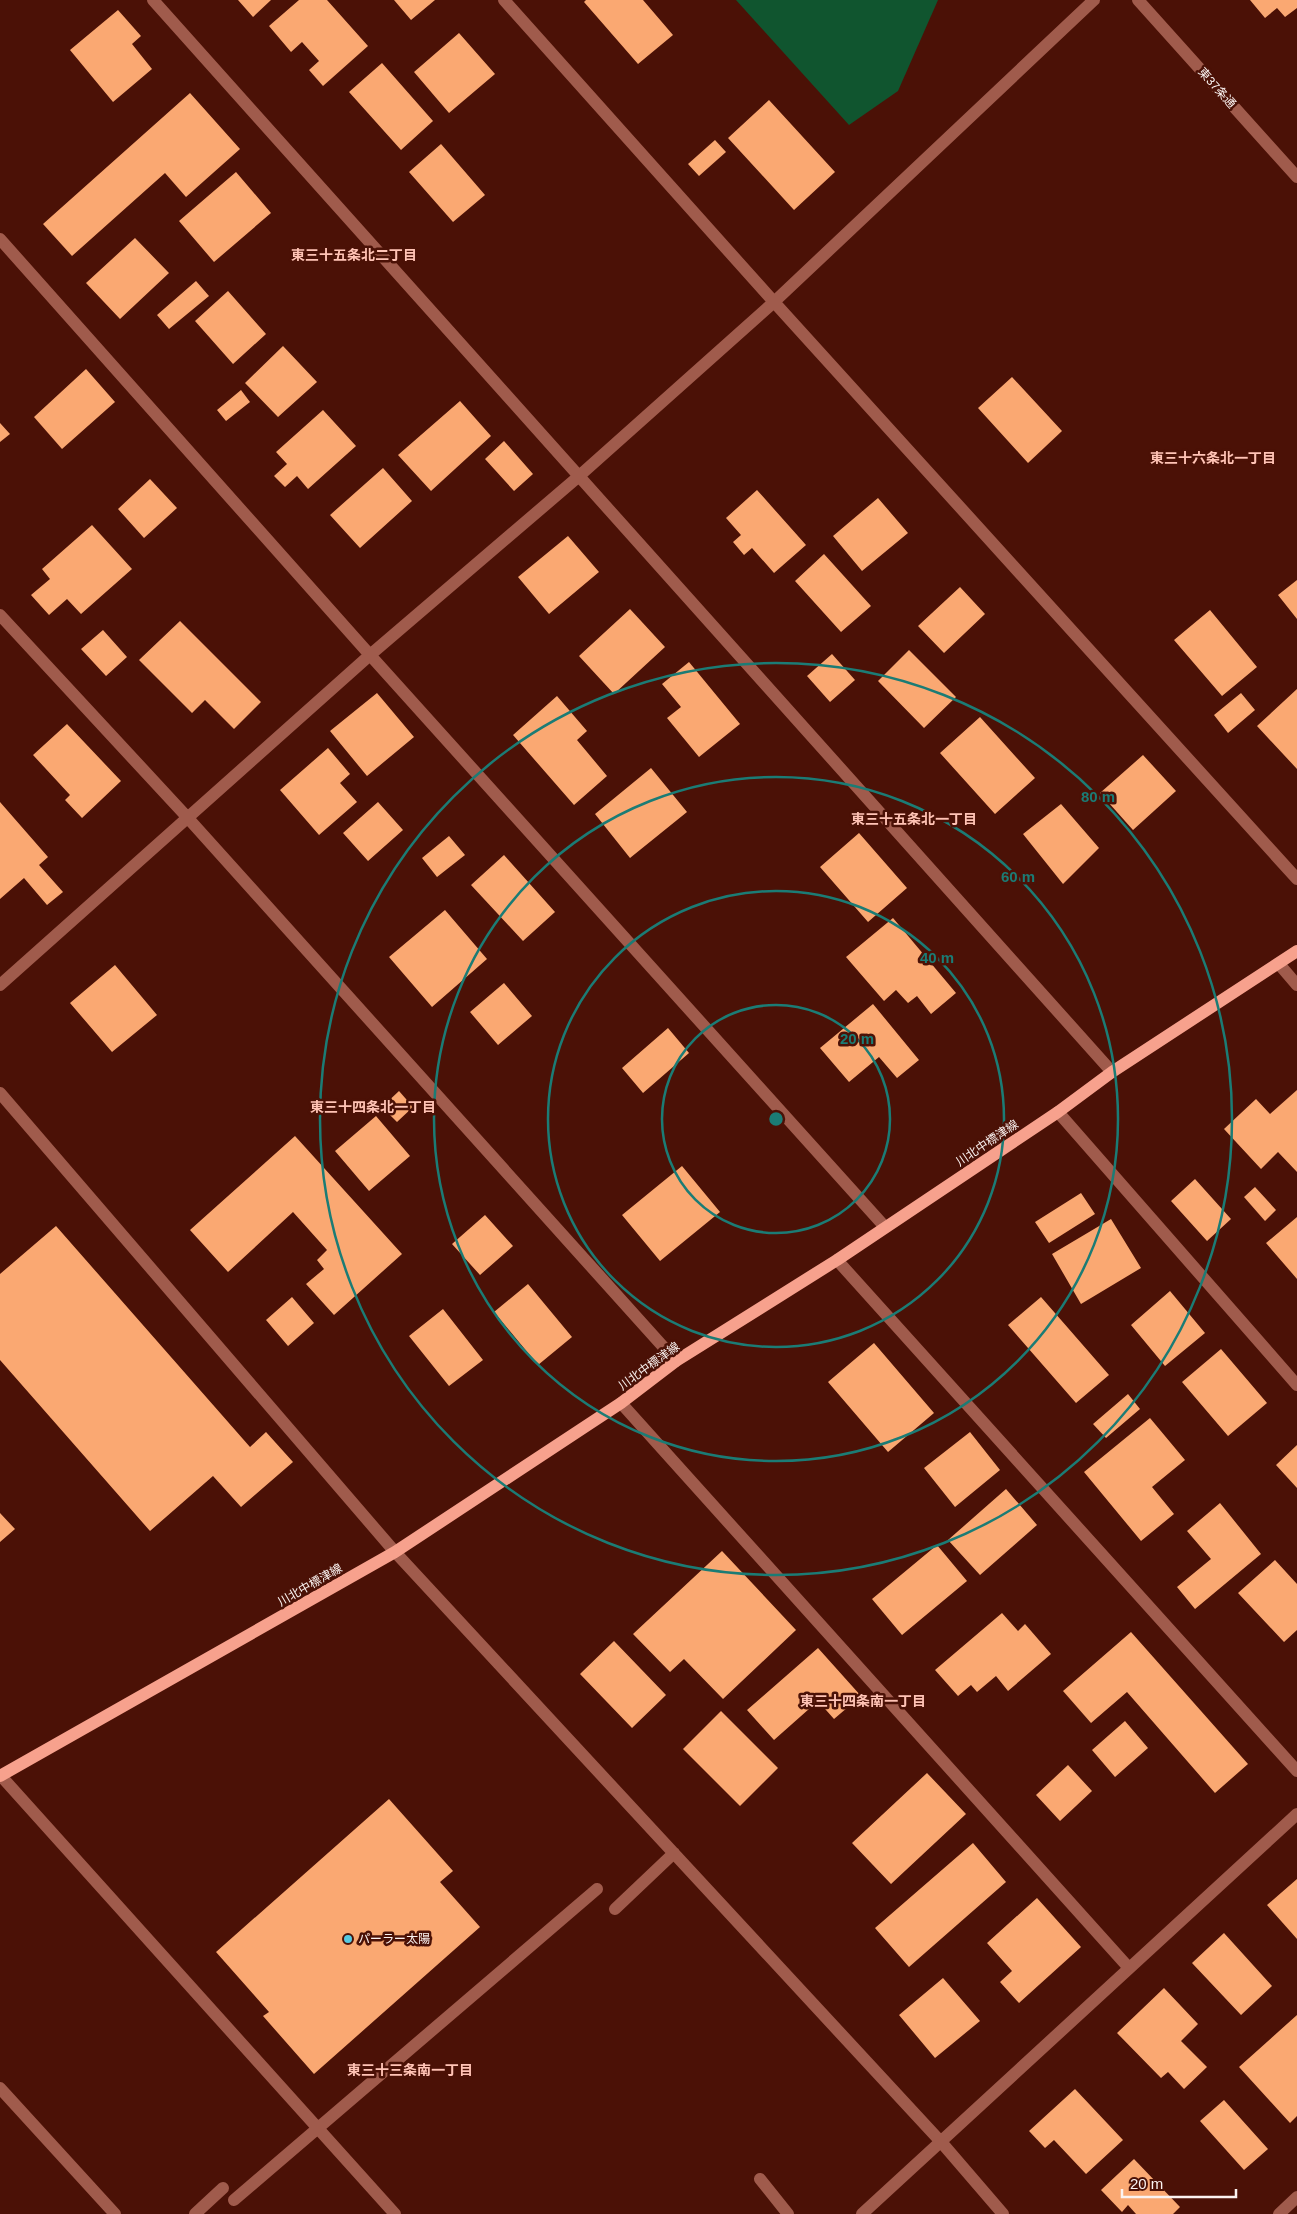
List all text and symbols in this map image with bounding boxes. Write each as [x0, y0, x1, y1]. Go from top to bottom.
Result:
street label: 東37条通 [1195, 65, 1239, 111]
district label: 東三十五条北二丁目 [291, 247, 417, 263]
district label: 東三十六条北一丁目 [1150, 450, 1276, 466]
text: 80 m [1081, 788, 1115, 805]
district label: 東三十五条北一丁目 [851, 811, 977, 827]
text: 60 m [1001, 868, 1035, 885]
text: 40 m [920, 949, 954, 966]
text: 20 m [840, 1030, 874, 1047]
district label: 東三十四条北一丁目 [310, 1099, 436, 1115]
centre of rings [767, 1110, 785, 1128]
street label: 川北中標津線 [953, 1117, 1021, 1169]
street label: 川北中標津線 [616, 1339, 682, 1393]
street label: 川北中標津線 [275, 1561, 345, 1609]
district label: 東三十四条南一丁目 [800, 1693, 926, 1709]
place label: パーラー太陽 [358, 1932, 430, 1946]
marker: パーラー太陽 [342, 1933, 354, 1945]
district label: 東三十三条南一丁目 [347, 2062, 473, 2078]
scale bar [1122, 2166, 1236, 2198]
text: 20 m [1130, 2175, 1163, 2192]

